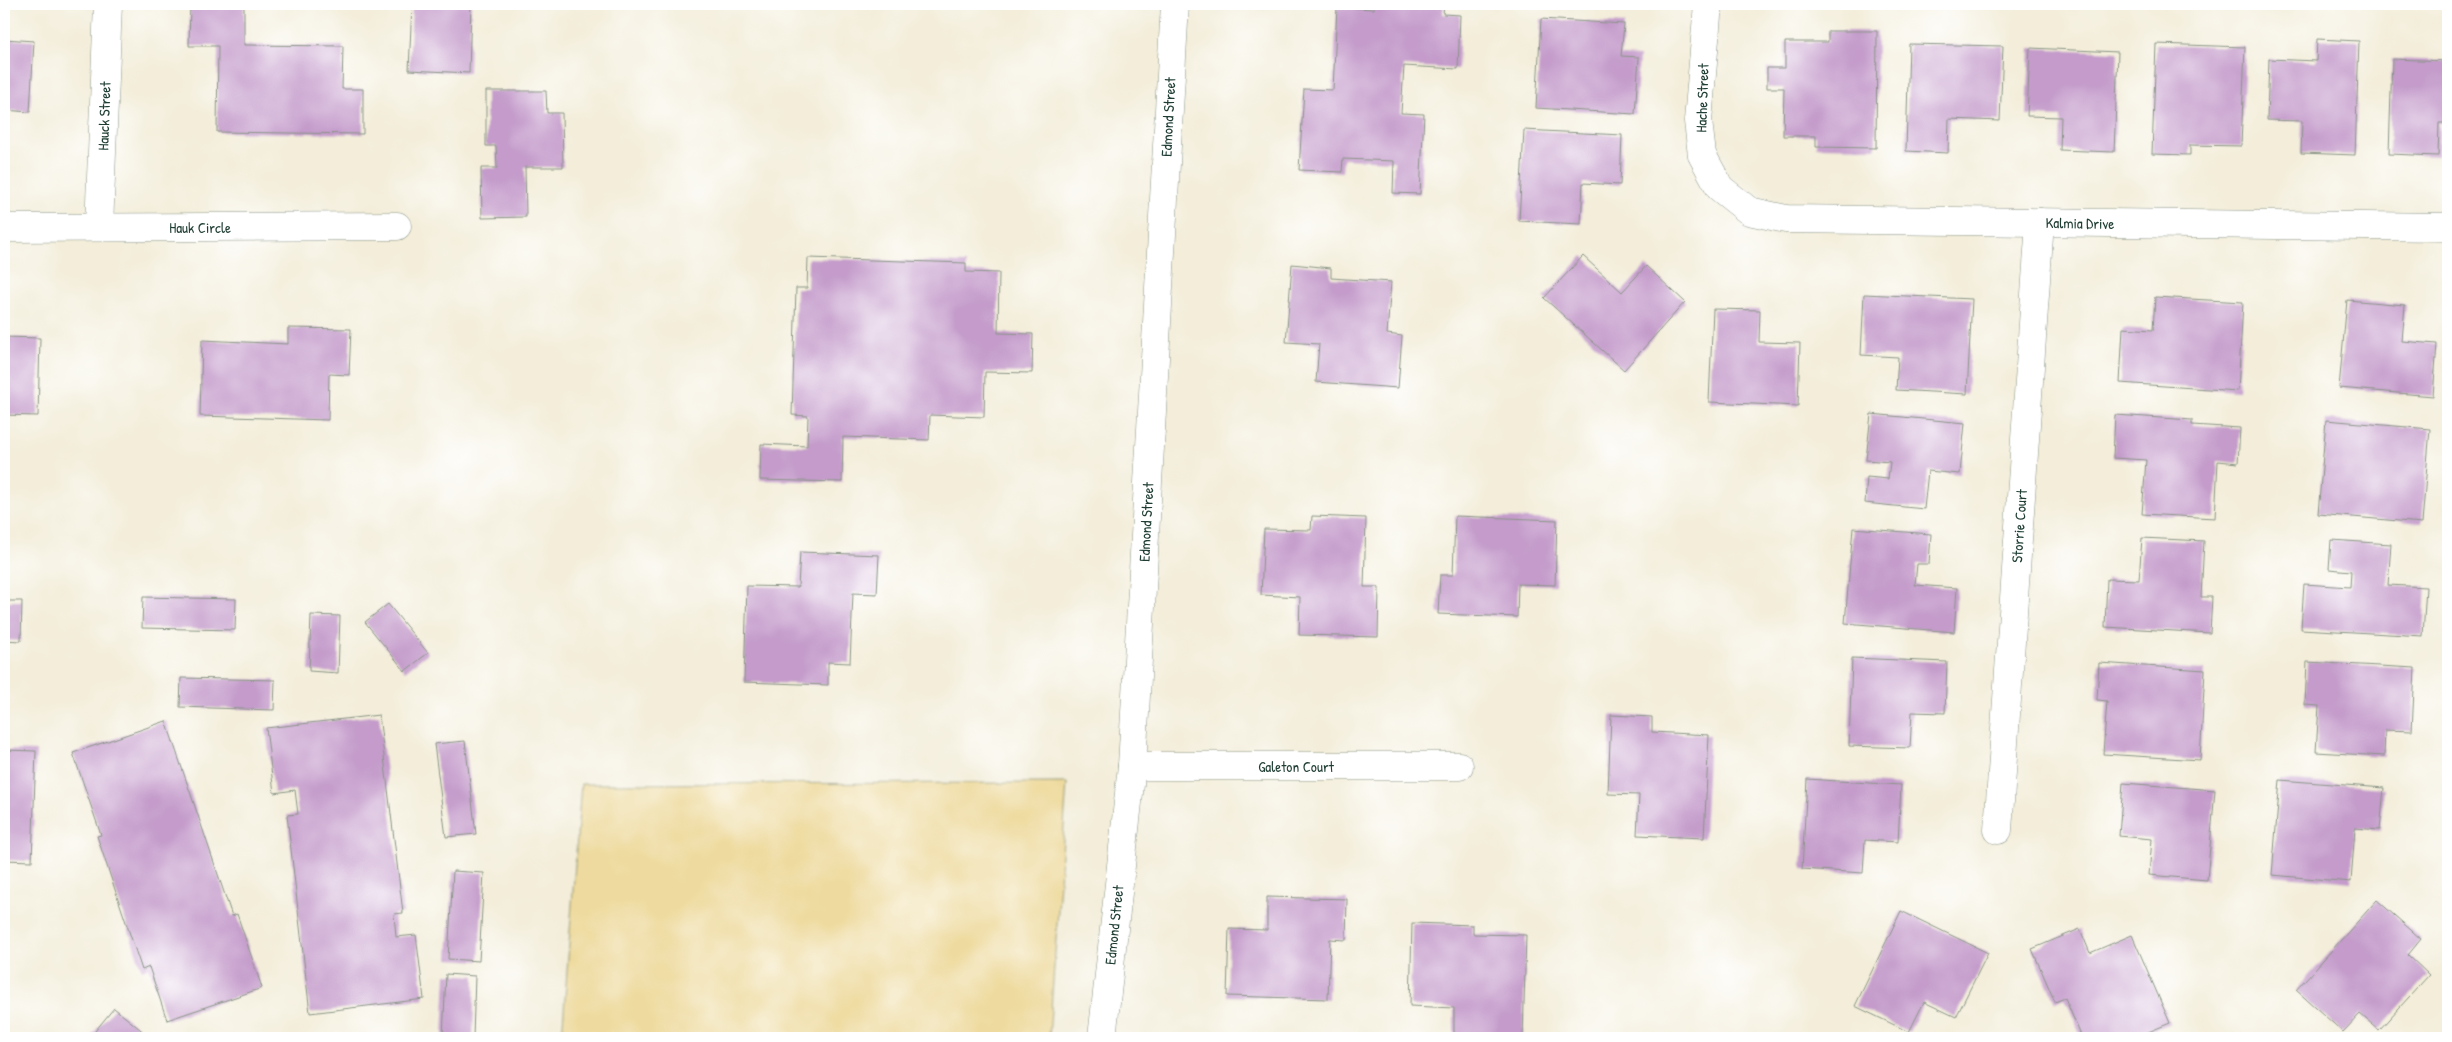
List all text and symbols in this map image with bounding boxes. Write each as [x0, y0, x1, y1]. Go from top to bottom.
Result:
street label: Hache Street [1690, 62, 1714, 133]
street label: Edmond Street [1155, 76, 1181, 157]
street label: Hauck Street [92, 80, 116, 151]
street label: Kalmia Drive [2045, 212, 2115, 234]
street label: Hauk Circle [169, 217, 231, 238]
street label: Edmond Street [1133, 481, 1159, 562]
street label: Storrie Court [2006, 488, 2032, 563]
street label: Galeton Court [1258, 756, 1335, 777]
street label: Edmond Street [1099, 883, 1129, 966]

